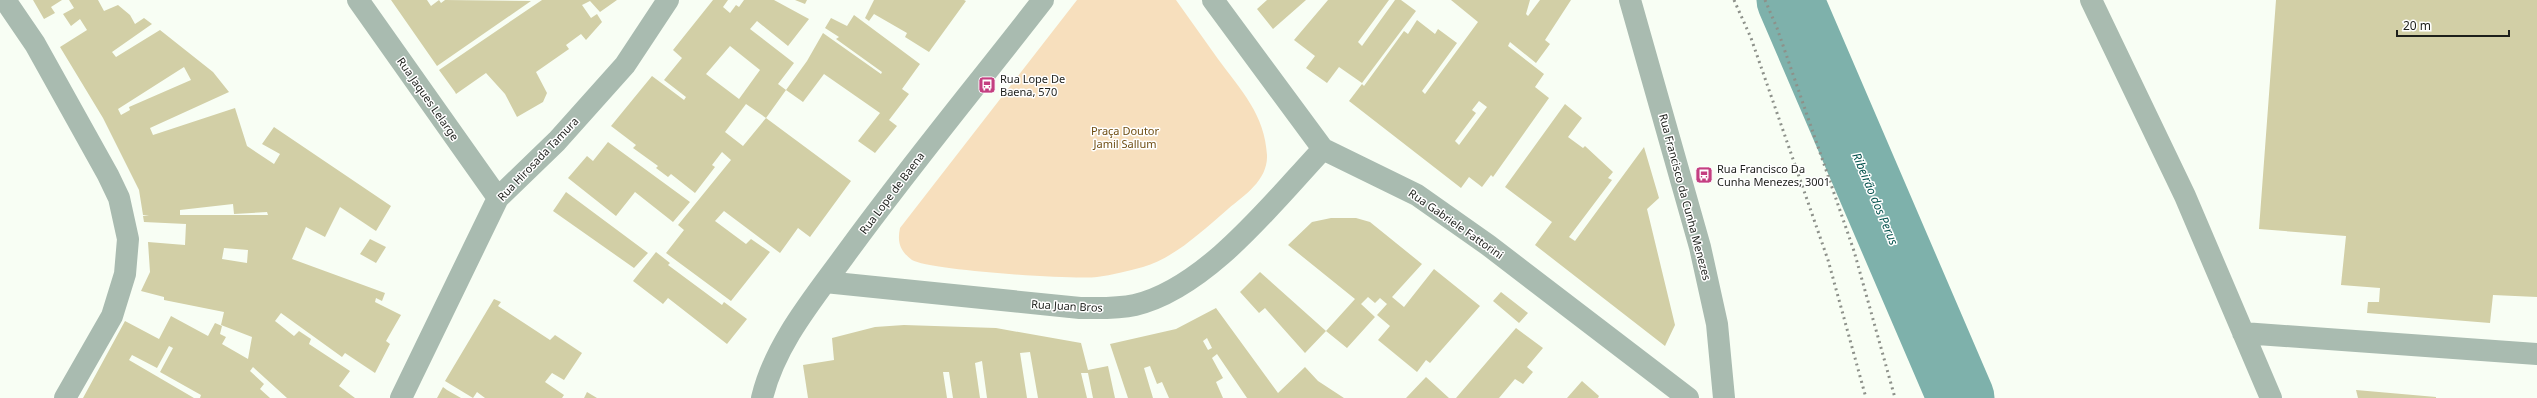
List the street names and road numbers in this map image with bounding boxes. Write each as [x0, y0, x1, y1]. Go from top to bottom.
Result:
street label: Rua Jaques Lelarge [394, 54, 463, 143]
street label: Rua Francisco da Cunha Menezes [1656, 112, 1715, 282]
street label: Rua Hirosada Tamura [494, 114, 582, 204]
street label: Rua Lope de Baena [856, 149, 927, 237]
street label: Rua Gabriele Fattorini [1406, 185, 1507, 262]
street label: Rua Juan Bros [1031, 296, 1103, 315]

